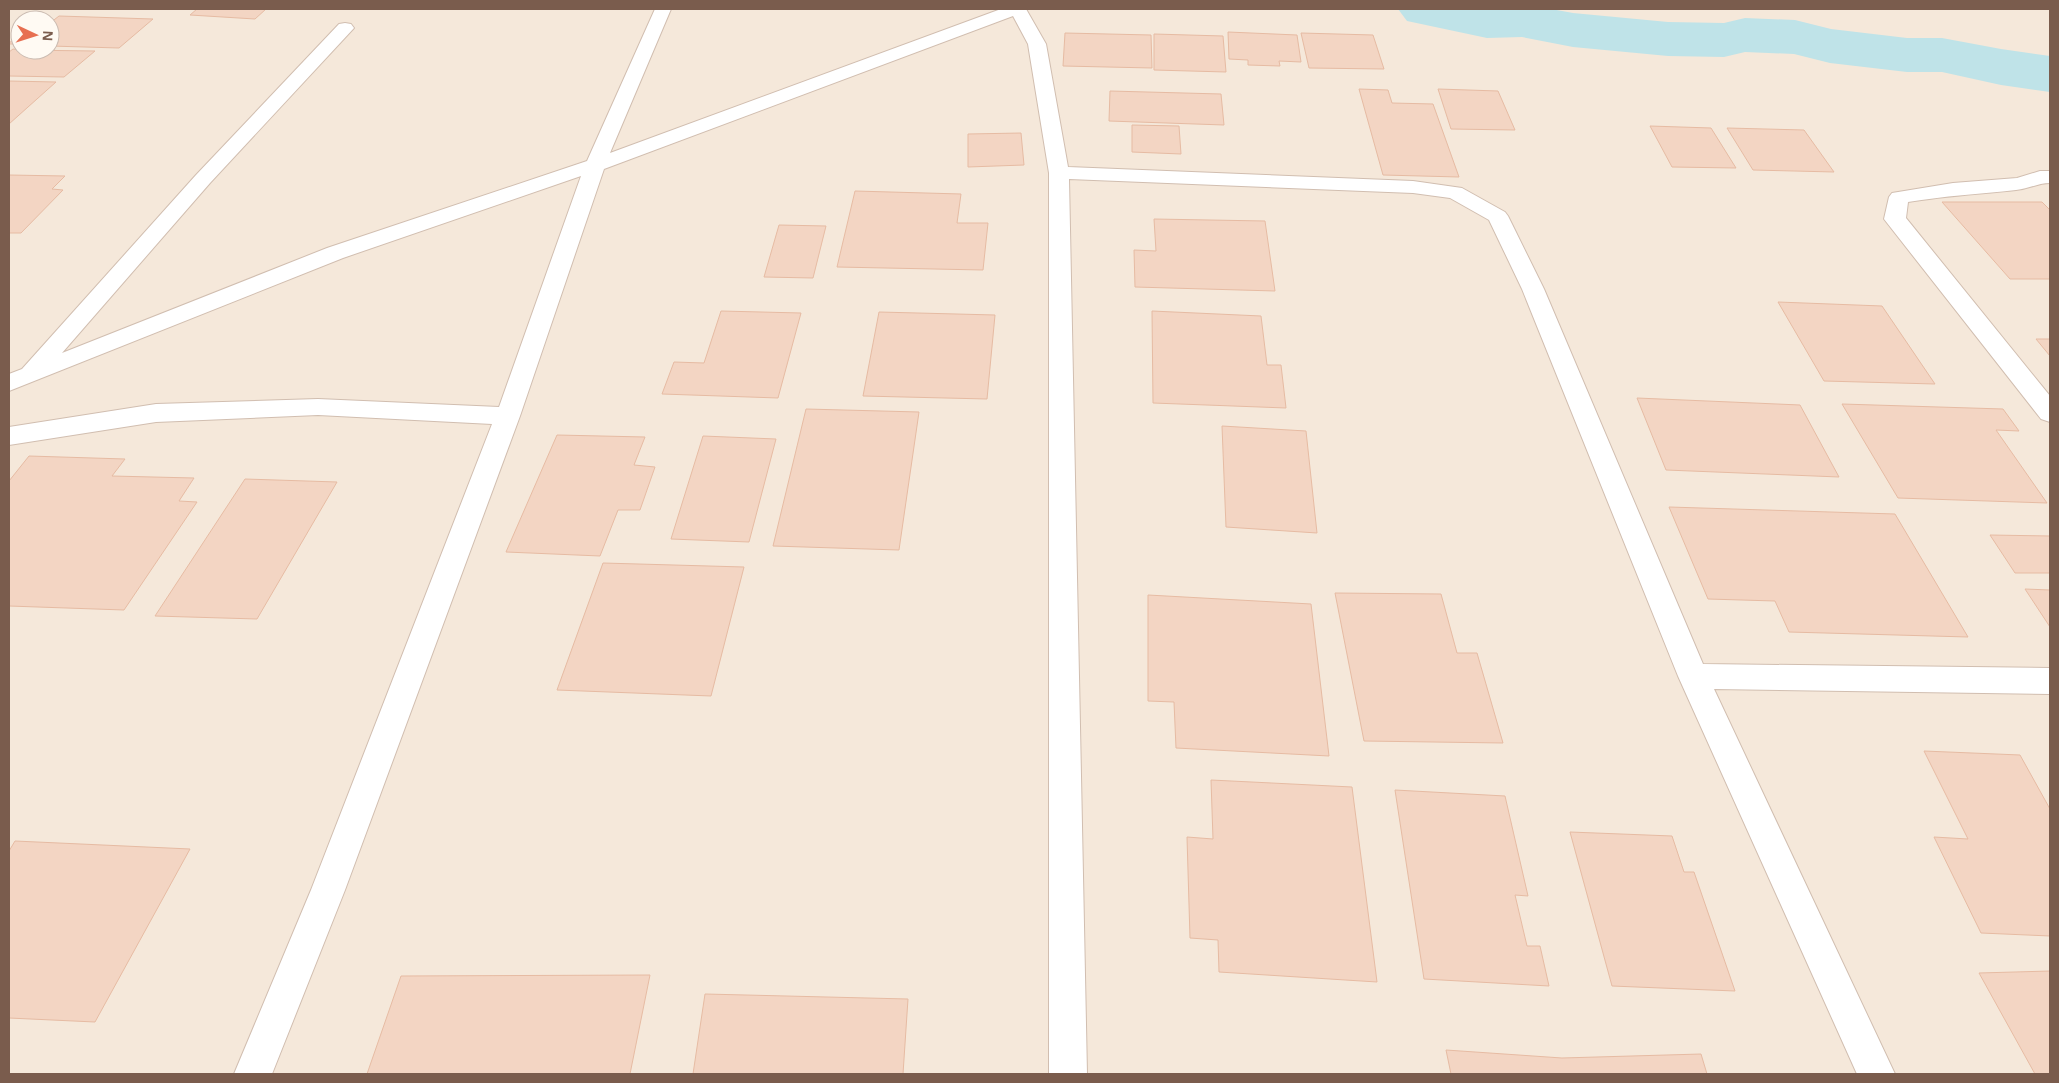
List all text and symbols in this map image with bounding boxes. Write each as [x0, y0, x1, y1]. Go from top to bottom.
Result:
north arrow [10, 10, 60, 60]
text: N [40, 30, 56, 42]

